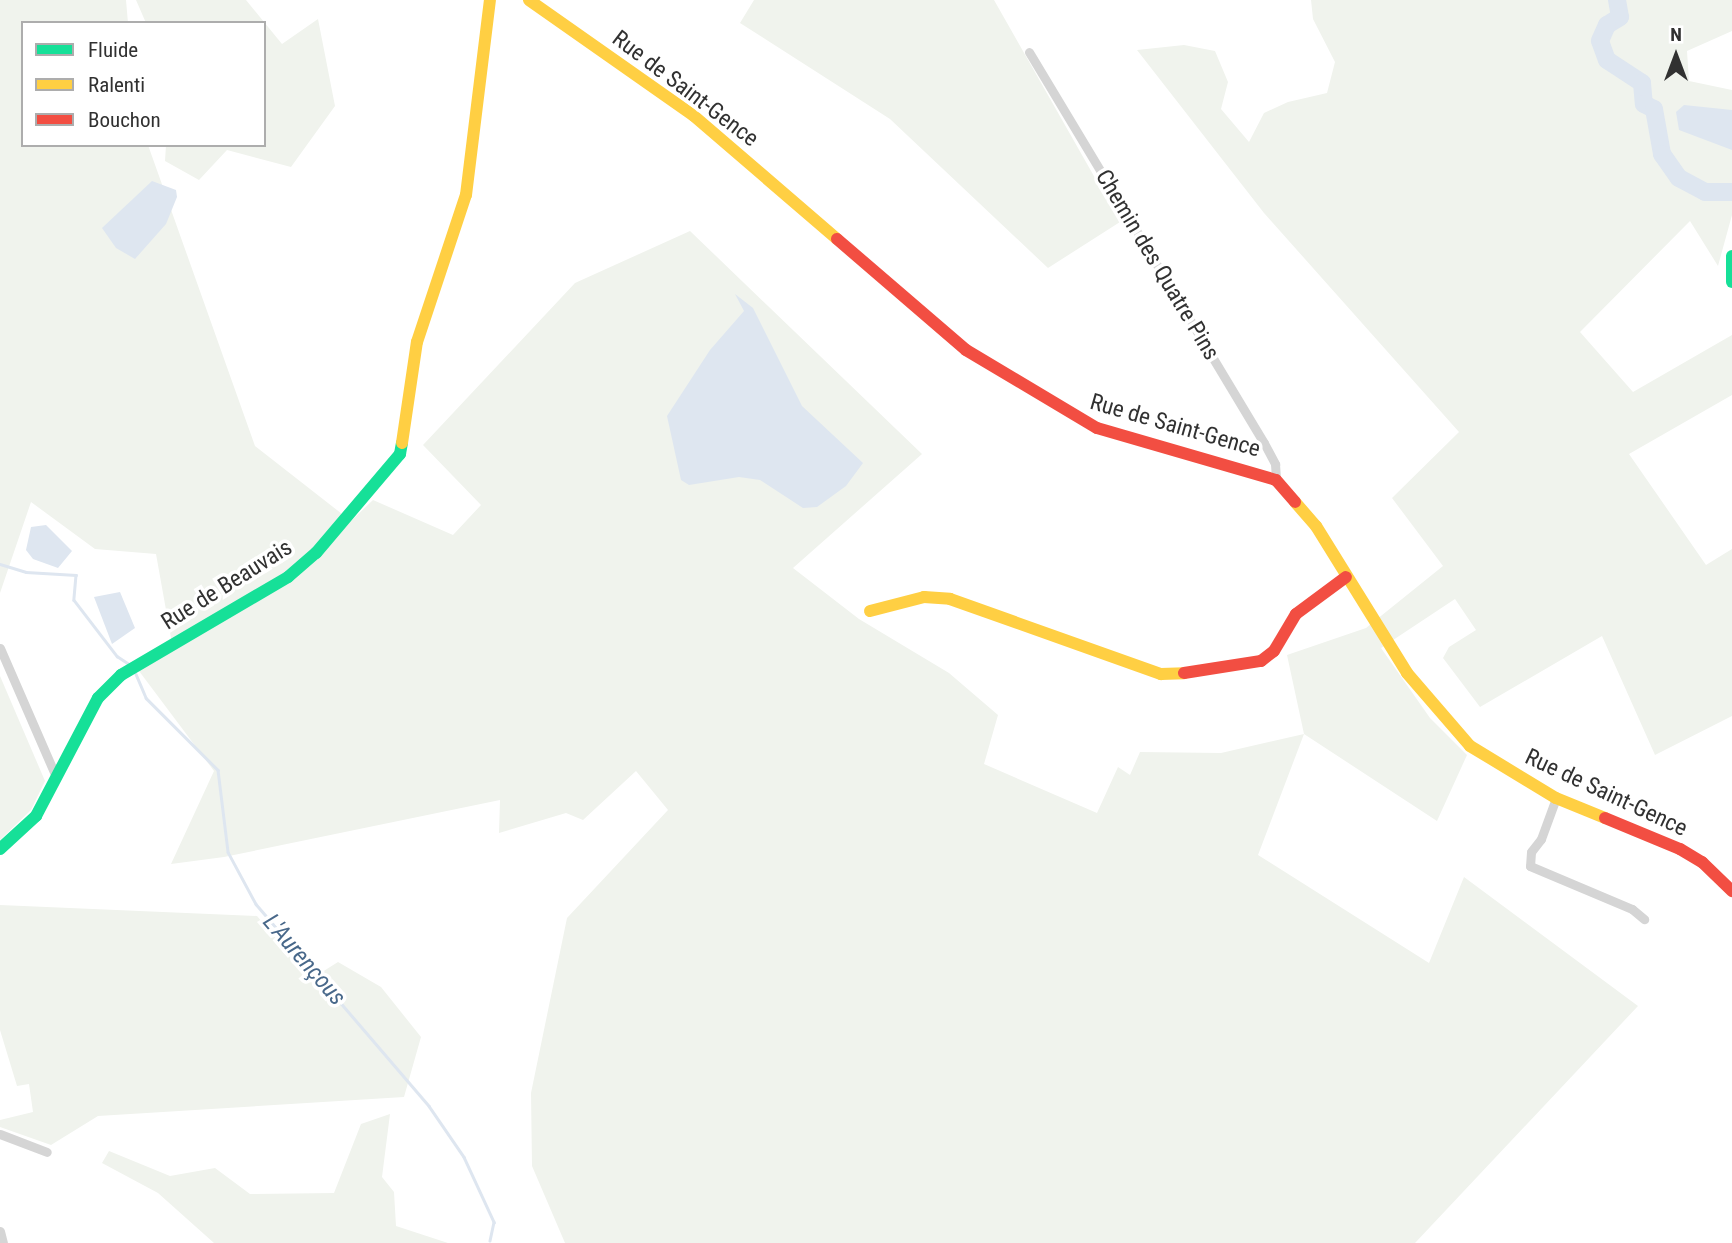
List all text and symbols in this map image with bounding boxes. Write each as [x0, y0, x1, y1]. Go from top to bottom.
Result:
legend [21, 21, 266, 147]
north arrow [1641, 21, 1711, 91]
text: N [1670, 23, 1682, 46]
street label: Rue de Saint-Gence [607, 25, 763, 153]
text: Fluide [88, 38, 138, 62]
text: Ralenti [88, 73, 145, 97]
text: Bouchon [88, 108, 161, 132]
street label: Chemin des Quatre Pins [1089, 165, 1225, 365]
street label: Rue de Saint-Gence [1087, 389, 1263, 463]
street label: Rue de Beauvais [157, 534, 297, 636]
street label: Rue de Saint-Gence [1521, 743, 1691, 843]
water label: L'Aurençous [257, 908, 351, 1012]

